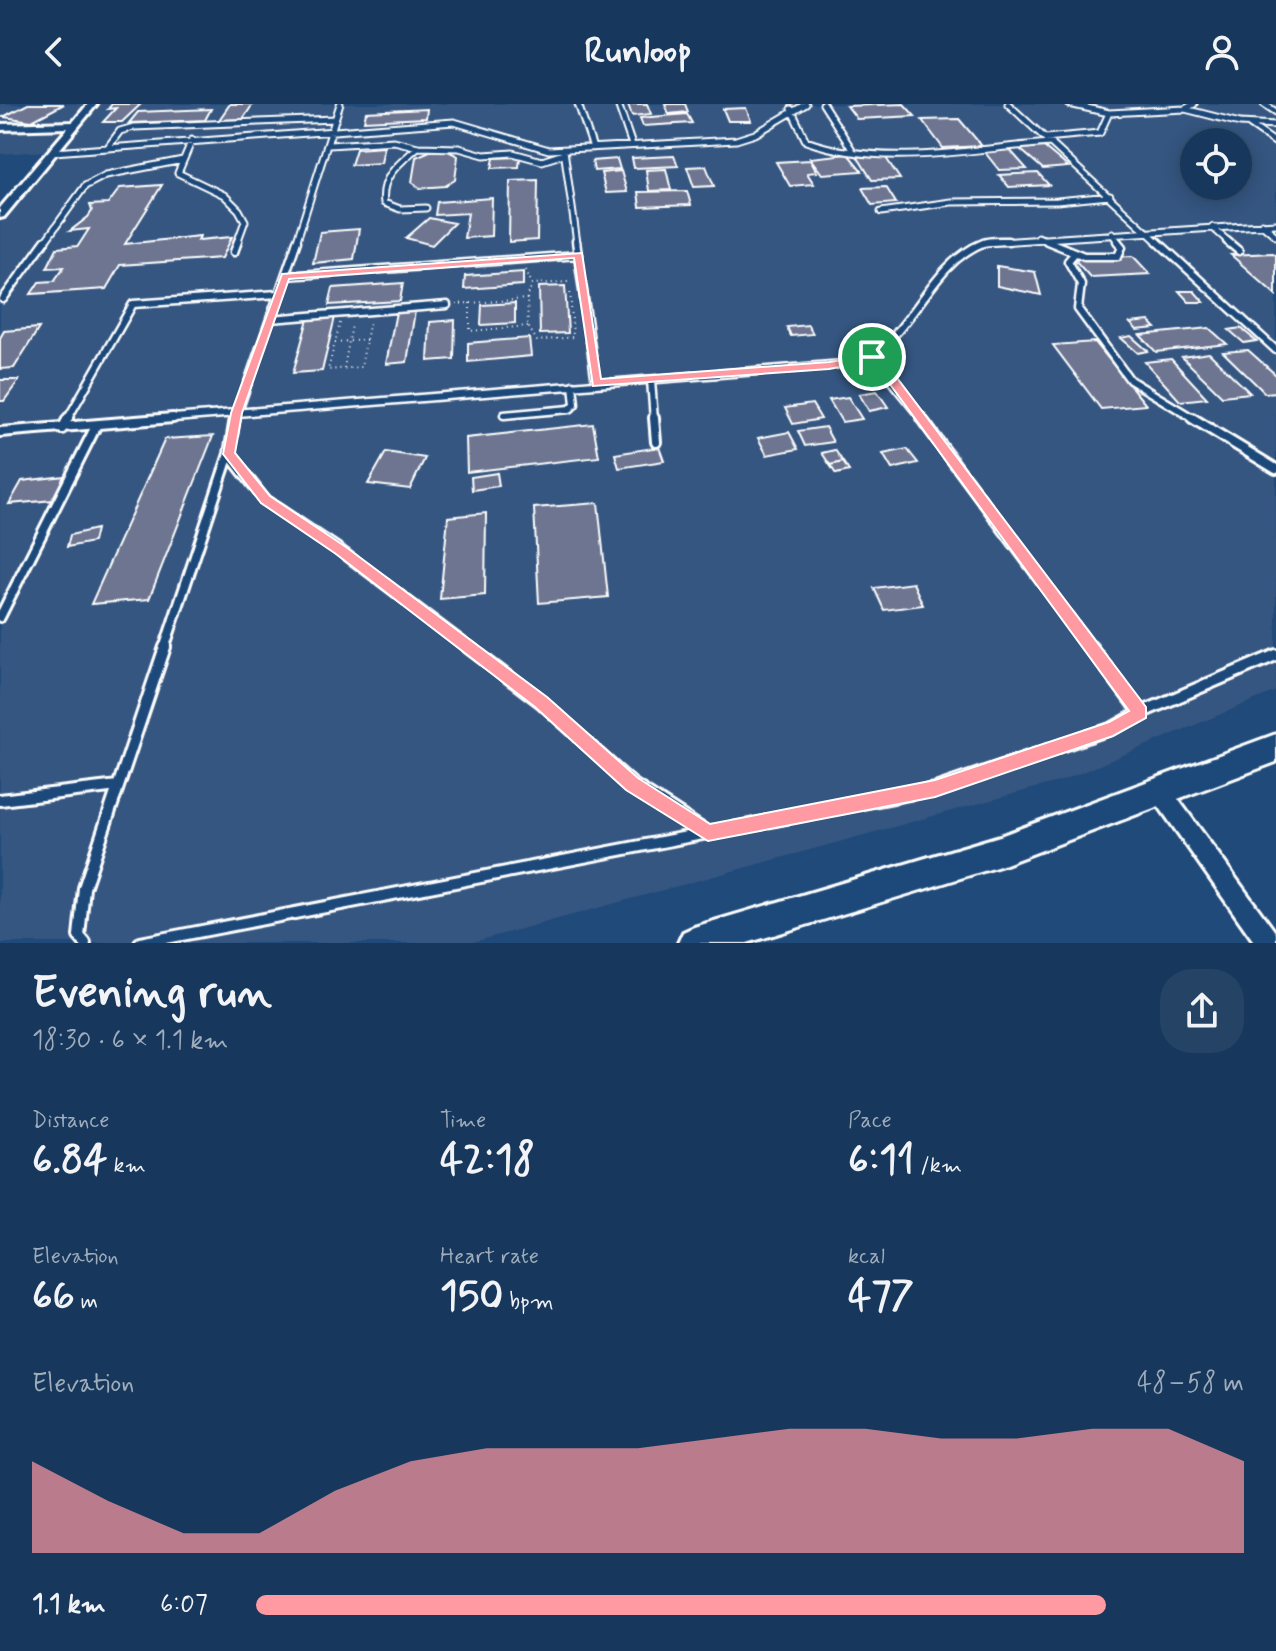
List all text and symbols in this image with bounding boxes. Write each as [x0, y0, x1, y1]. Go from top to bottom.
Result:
text: Runloop [584, 29, 692, 76]
icon: back [32, 30, 76, 74]
icon: person [1200, 30, 1244, 74]
map controls [1180, 128, 1252, 200]
button: locate [1180, 128, 1252, 200]
pin [838, 323, 906, 391]
icon: arrive [850, 335, 894, 379]
text: Evening run [32, 965, 272, 1023]
button: share [1160, 969, 1244, 1053]
text: 18:30 · 6 × 1.1 km [32, 1024, 228, 1058]
text: Distance [32, 1107, 109, 1135]
text: Time [440, 1107, 486, 1135]
text: Pace [848, 1107, 892, 1135]
text: 6.84 [32, 1135, 108, 1187]
text: 42:18 [440, 1135, 535, 1187]
text: 6:11 [848, 1135, 914, 1187]
text: km [108, 1152, 146, 1180]
text: /km [914, 1152, 962, 1180]
text: Elevation [32, 1243, 119, 1271]
text: Heart rate [440, 1243, 539, 1271]
text: kcal [848, 1243, 885, 1271]
text: 66 [32, 1271, 75, 1323]
text: 150 [440, 1271, 503, 1323]
text: 477 [848, 1271, 914, 1323]
text: m [75, 1288, 98, 1316]
text: bpm [503, 1288, 554, 1316]
text: Elevation [32, 1367, 134, 1401]
text: 48–58 m [1137, 1367, 1244, 1401]
text: 1.1 km [32, 1588, 106, 1622]
text: 6:07 [160, 1588, 208, 1622]

